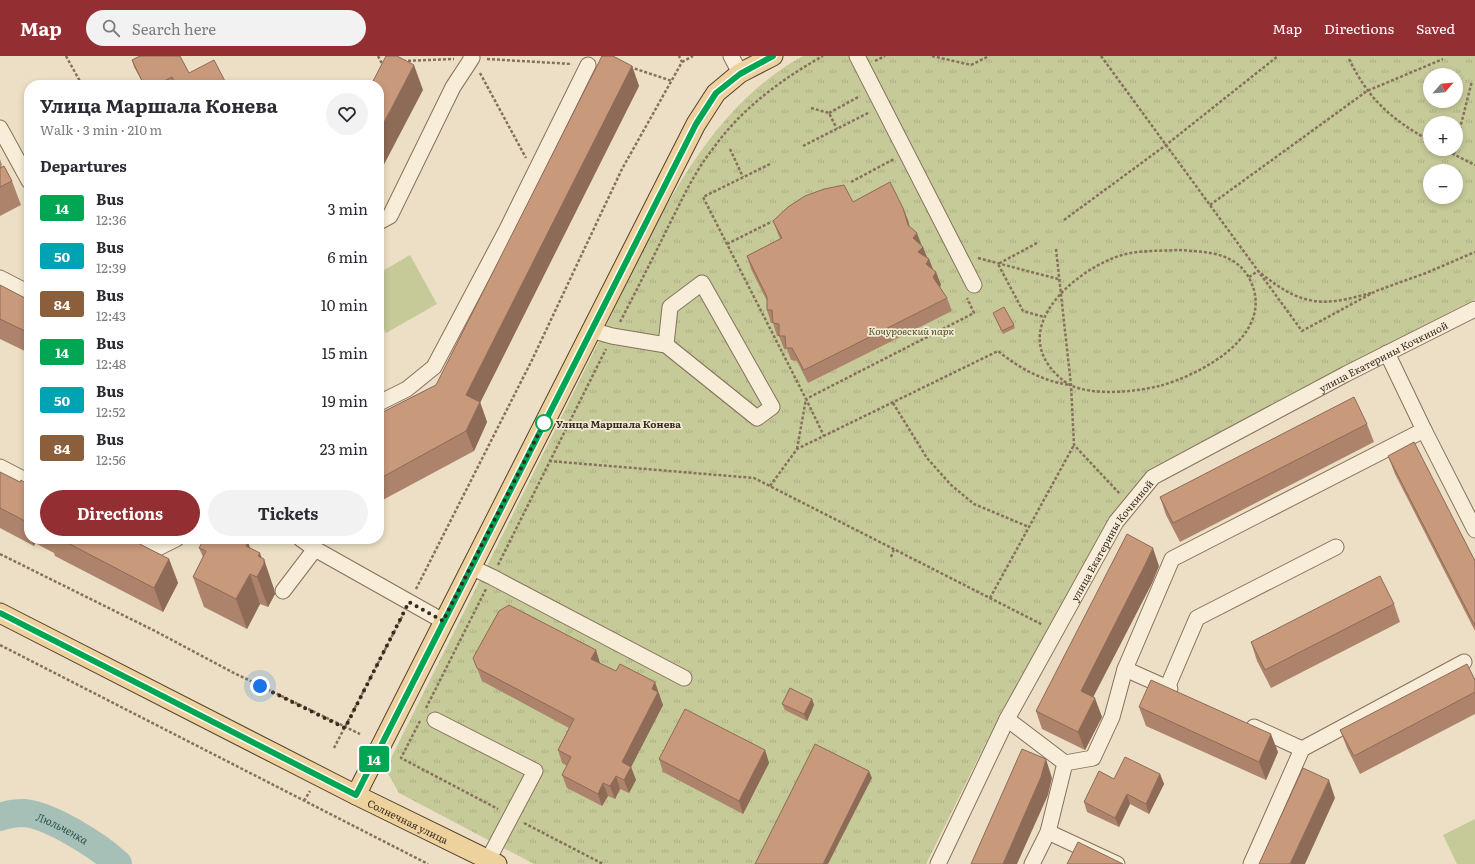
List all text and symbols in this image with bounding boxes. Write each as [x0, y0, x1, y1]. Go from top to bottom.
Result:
search box [86, 10, 366, 46]
text: Map [20, 14, 62, 42]
icon: search [100, 17, 122, 39]
text: Search here [132, 17, 216, 40]
text: Map [1272, 18, 1302, 38]
text: Directions [1324, 18, 1394, 38]
text: Saved [1416, 18, 1455, 38]
north arrow [1423, 68, 1463, 108]
map controls [1423, 68, 1463, 204]
text: Улица Маршала Конева [40, 91, 278, 119]
button: heart [326, 93, 368, 135]
button: + [1423, 116, 1463, 156]
text: Walk · 3 min · 210 m [40, 120, 162, 139]
text: Departures [40, 154, 127, 177]
button: − [1423, 164, 1463, 204]
text: Bus [96, 187, 124, 210]
text: 3 min [327, 197, 368, 220]
text: 14 [55, 198, 69, 218]
text: 12:36 [96, 210, 126, 229]
text: Bus [96, 235, 124, 258]
text: 6 min [327, 245, 368, 268]
text: 50 [54, 246, 70, 266]
text: 12:39 [96, 258, 126, 277]
text: Bus [96, 283, 124, 306]
text: 10 min [321, 293, 368, 316]
text: 84 [54, 294, 70, 314]
text: 12:43 [96, 306, 126, 325]
street label: улица Екатерины Кочкиной [1316, 316, 1450, 395]
park label: Кочуровский парк [868, 323, 954, 338]
text: Bus [96, 331, 124, 354]
text: 15 min [322, 341, 368, 364]
text: 14 [55, 342, 69, 362]
text: 12:48 [96, 354, 126, 373]
text: Bus [96, 379, 124, 402]
text: 19 min [322, 389, 368, 412]
text: 50 [54, 390, 70, 410]
text: 12:52 [96, 402, 125, 421]
marker: Улица Маршала Конева [535, 414, 553, 432]
place label: Улица Маршала Конева [556, 416, 681, 431]
text: Bus [96, 427, 124, 450]
text: 23 min [320, 437, 368, 460]
text: 84 [54, 438, 70, 458]
text: 12:56 [96, 450, 126, 469]
street label: улица Екатерины Кочкиной [1066, 476, 1156, 604]
button: Directions [40, 490, 200, 536]
button: Tickets [208, 490, 368, 536]
your location [250, 676, 270, 696]
line badge: 14 [356, 746, 392, 772]
text: 14 [367, 749, 381, 769]
street label: Солнечная улица [365, 794, 452, 847]
water label: Люльченка [34, 808, 92, 848]

